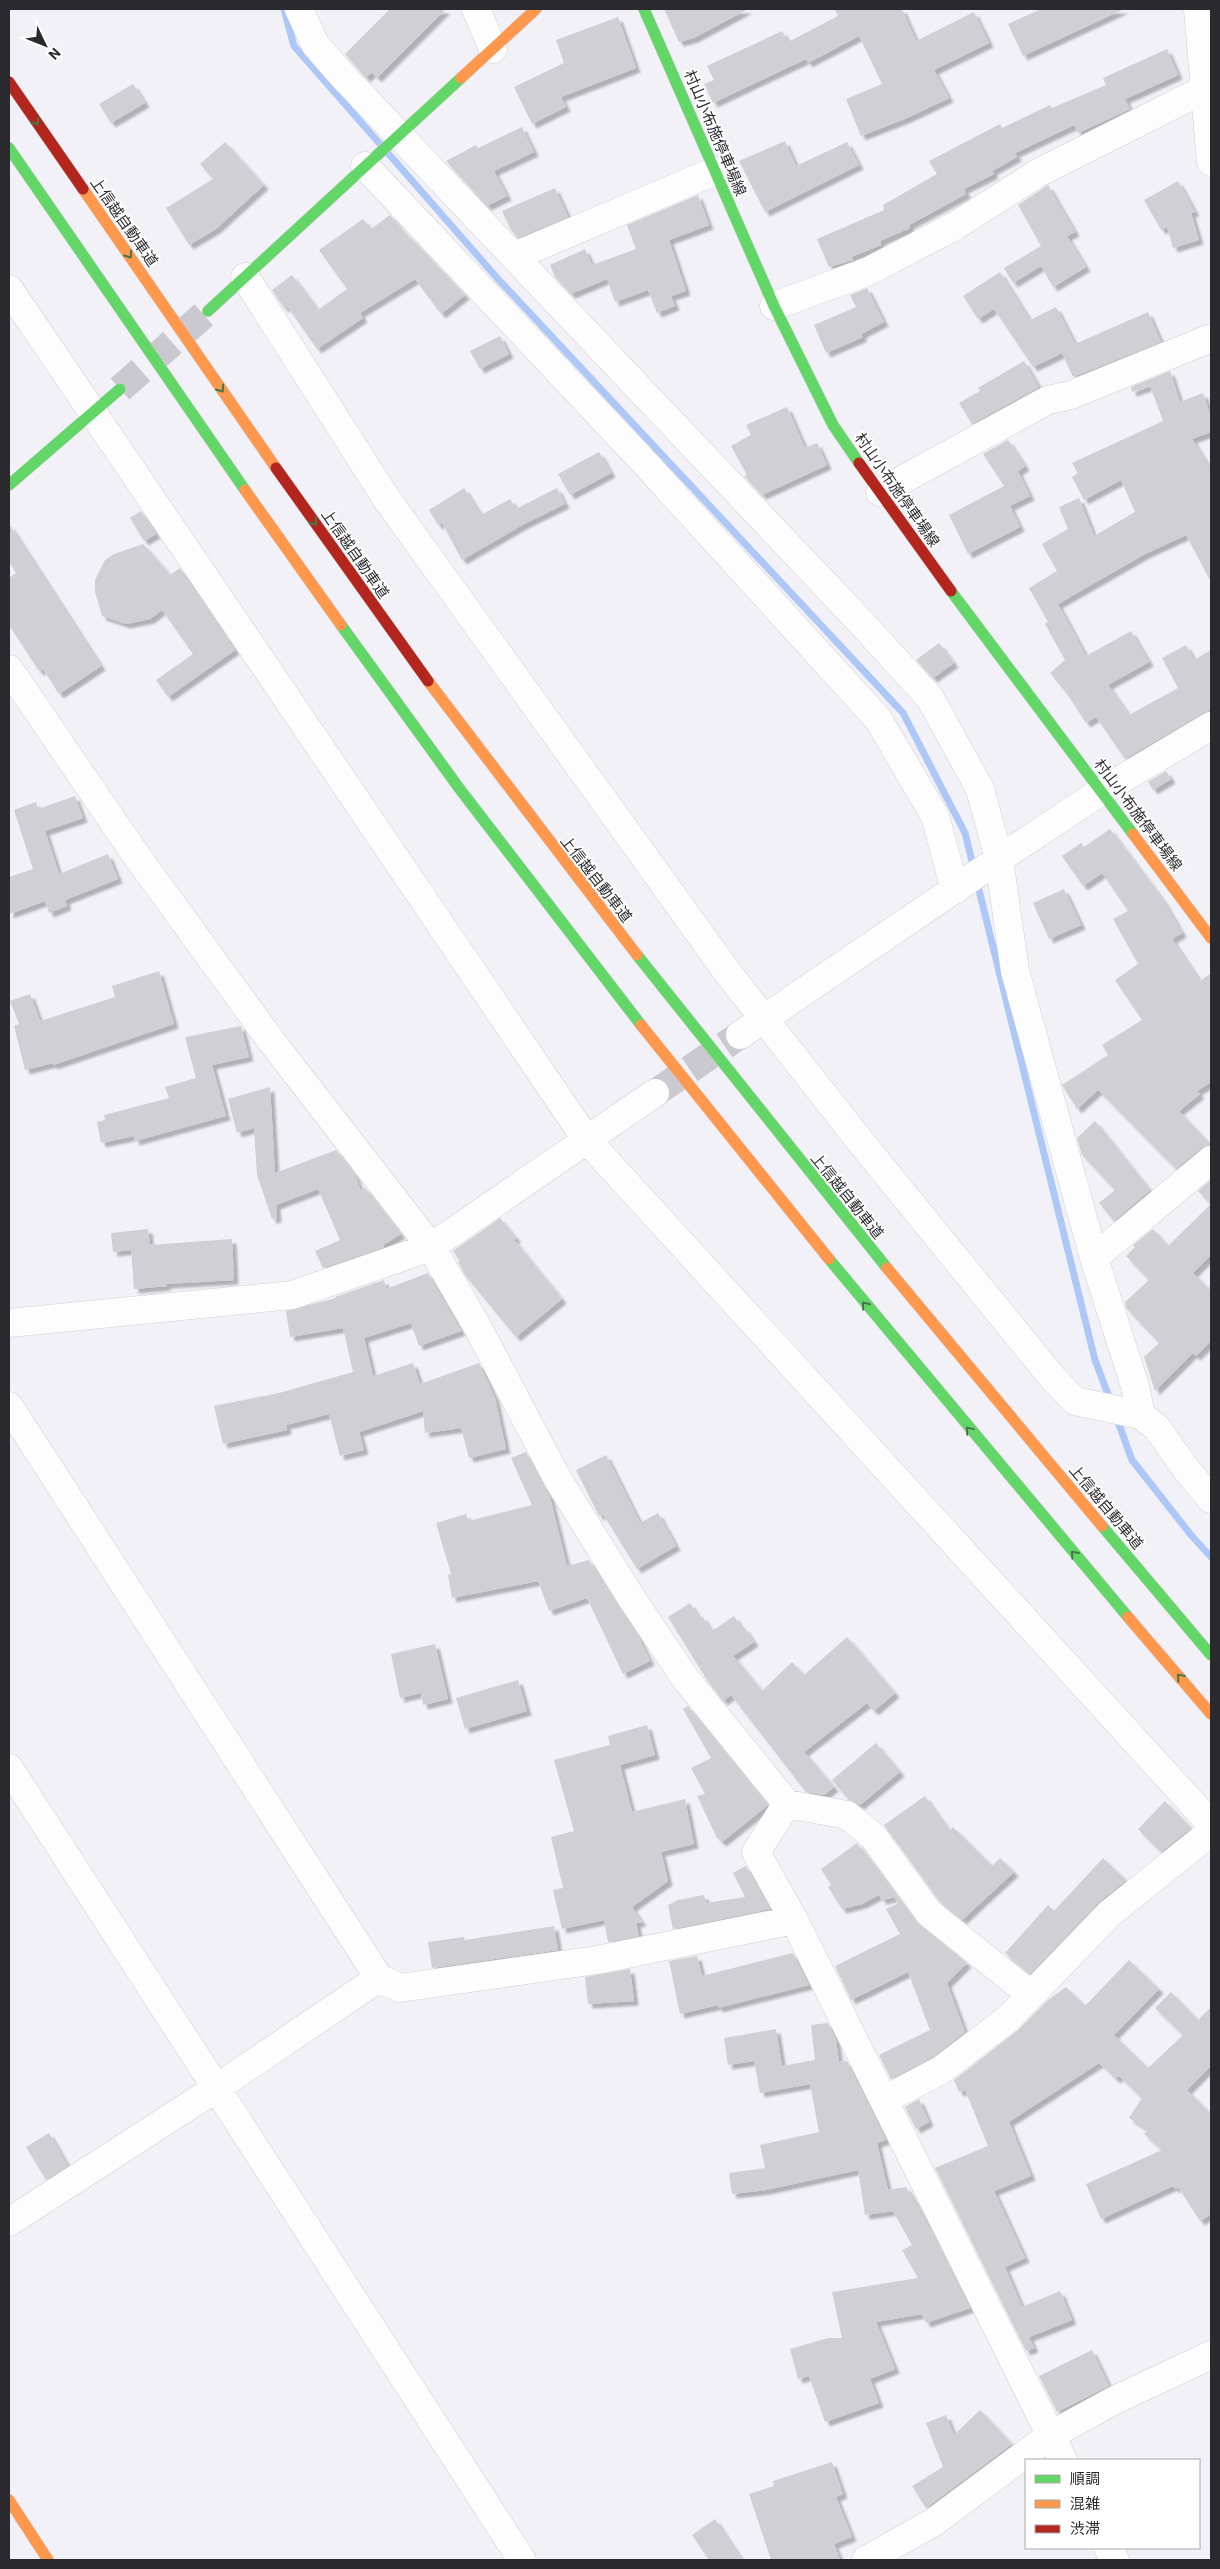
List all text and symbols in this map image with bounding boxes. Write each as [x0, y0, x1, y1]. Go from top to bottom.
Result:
north arrow [20, 20, 70, 70]
text: N [45, 45, 64, 63]
street label: 村山小布施停車場線 [680, 67, 750, 199]
one-way arrow [30, 117, 40, 126]
street label: 上信越自動車道 [87, 174, 161, 270]
one-way arrow [123, 250, 132, 259]
one-way arrow [215, 383, 224, 393]
street label: 村山小布施停車場線 [851, 430, 943, 550]
street label: 上信越自動車道 [318, 506, 392, 602]
one-way arrow [308, 516, 317, 526]
street label: 村山小布施停車場線 [1090, 756, 1186, 874]
street label: 上信越自動車道 [557, 832, 635, 926]
street label: 上信越自動車道 [807, 1150, 887, 1242]
one-way arrow [862, 1302, 870, 1311]
one-way arrow [966, 1427, 974, 1436]
street label: 上信越自動車道 [1065, 1461, 1147, 1553]
one-way arrow [1071, 1550, 1080, 1559]
one-way arrow [1176, 1674, 1185, 1683]
legend [1025, 2459, 1200, 2549]
text: 順調 [1070, 2470, 1100, 2488]
text: 混雑 [1070, 2495, 1100, 2513]
text: 渋滞 [1070, 2520, 1100, 2538]

